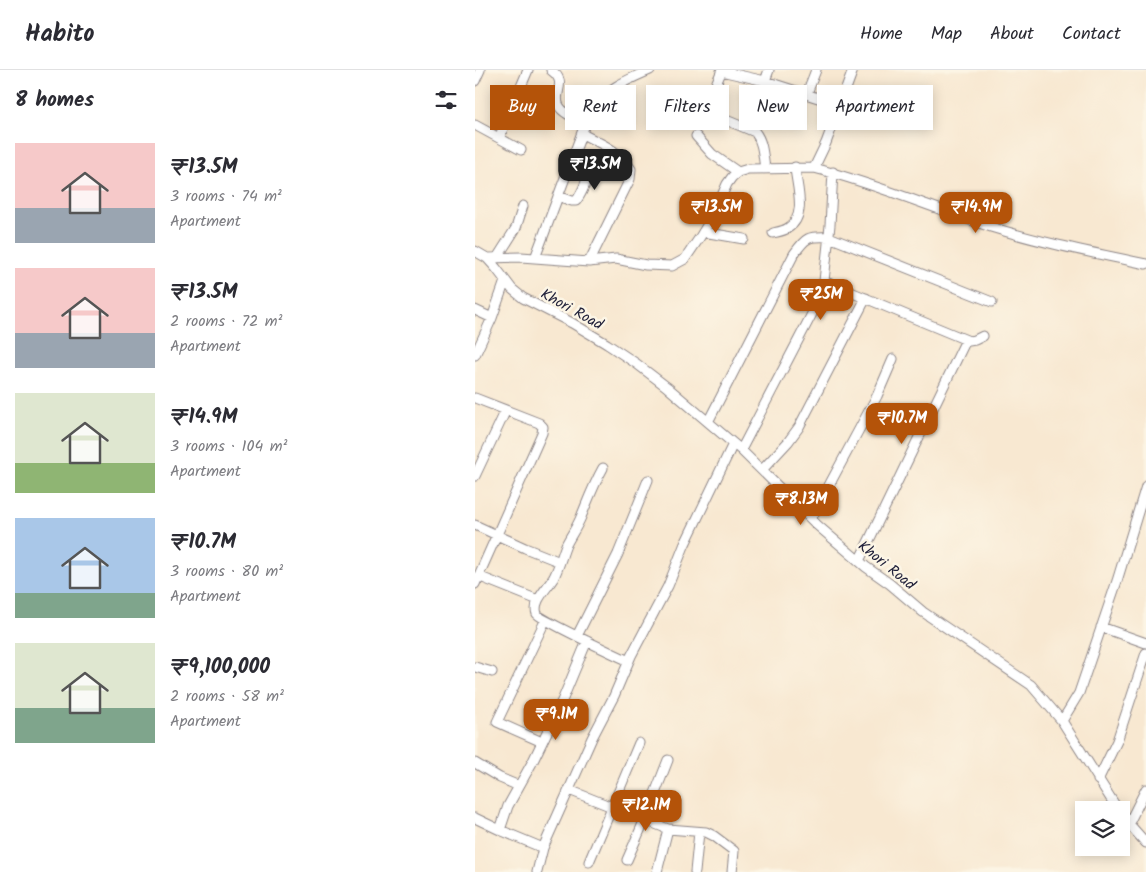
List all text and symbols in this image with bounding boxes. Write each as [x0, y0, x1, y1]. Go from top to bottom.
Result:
text: Habito [25, 15, 94, 54]
text: Home [860, 20, 903, 49]
text: Map [931, 20, 962, 49]
text: About [990, 20, 1034, 49]
text: Contact [1062, 20, 1121, 49]
text: 8 homes [15, 84, 94, 117]
chip: Buy [490, 85, 555, 130]
chip: Rent [565, 85, 636, 130]
chip: Filters [646, 85, 729, 130]
chip: New [739, 85, 807, 130]
chip: Apartment [817, 85, 933, 130]
icon: filters [432, 86, 460, 114]
pin: ₹13.5M [554, 148, 636, 191]
text: ₹13.5M [170, 151, 238, 184]
text: ₹13.5M [569, 152, 621, 177]
icon: home [55, 163, 115, 223]
text: 3 rooms · 74 m² [170, 184, 282, 209]
pin: ₹13.5M [675, 191, 757, 234]
pin: ₹14.9M [935, 191, 1017, 234]
text: ₹13.5M [690, 195, 742, 220]
text: ₹14.9M [950, 195, 1002, 220]
text: Apartment [170, 209, 241, 234]
text: ₹13.5M [170, 276, 238, 309]
pin: ₹25M [791, 278, 851, 321]
text: ₹25M [799, 282, 843, 307]
street label: Khori Road [536, 283, 608, 337]
icon: home [55, 288, 115, 348]
text: 2 rooms · 72 m² [170, 309, 282, 334]
text: Apartment [170, 334, 241, 359]
text: ₹14.9M [170, 401, 238, 434]
pin: ₹10.7M [861, 402, 943, 445]
text: ₹10.7M [877, 406, 927, 431]
icon: home [55, 413, 115, 473]
text: 3 rooms · 104 m² [170, 434, 287, 459]
text: Apartment [170, 459, 241, 484]
pin: ₹8.13M [760, 484, 842, 526]
text: ₹8.13M [775, 487, 827, 512]
text: ₹10.7M [170, 526, 236, 559]
street label: Khori Road [852, 535, 921, 597]
icon: home [55, 538, 115, 598]
text: 3 rooms · 80 m² [170, 559, 283, 584]
text: Apartment [170, 584, 241, 609]
text: ₹9,100,000 [170, 651, 270, 684]
icon: home [55, 663, 115, 723]
text: 2 rooms · 58 m² [170, 684, 284, 709]
pin: ₹9.1M [521, 698, 591, 741]
text: ₹9.1M [535, 702, 577, 727]
text: Apartment [170, 709, 241, 734]
pin: ₹12.1M [605, 790, 687, 832]
text: ₹12.1M [622, 793, 670, 818]
map controls [1075, 801, 1130, 856]
button: layers [1075, 801, 1130, 856]

